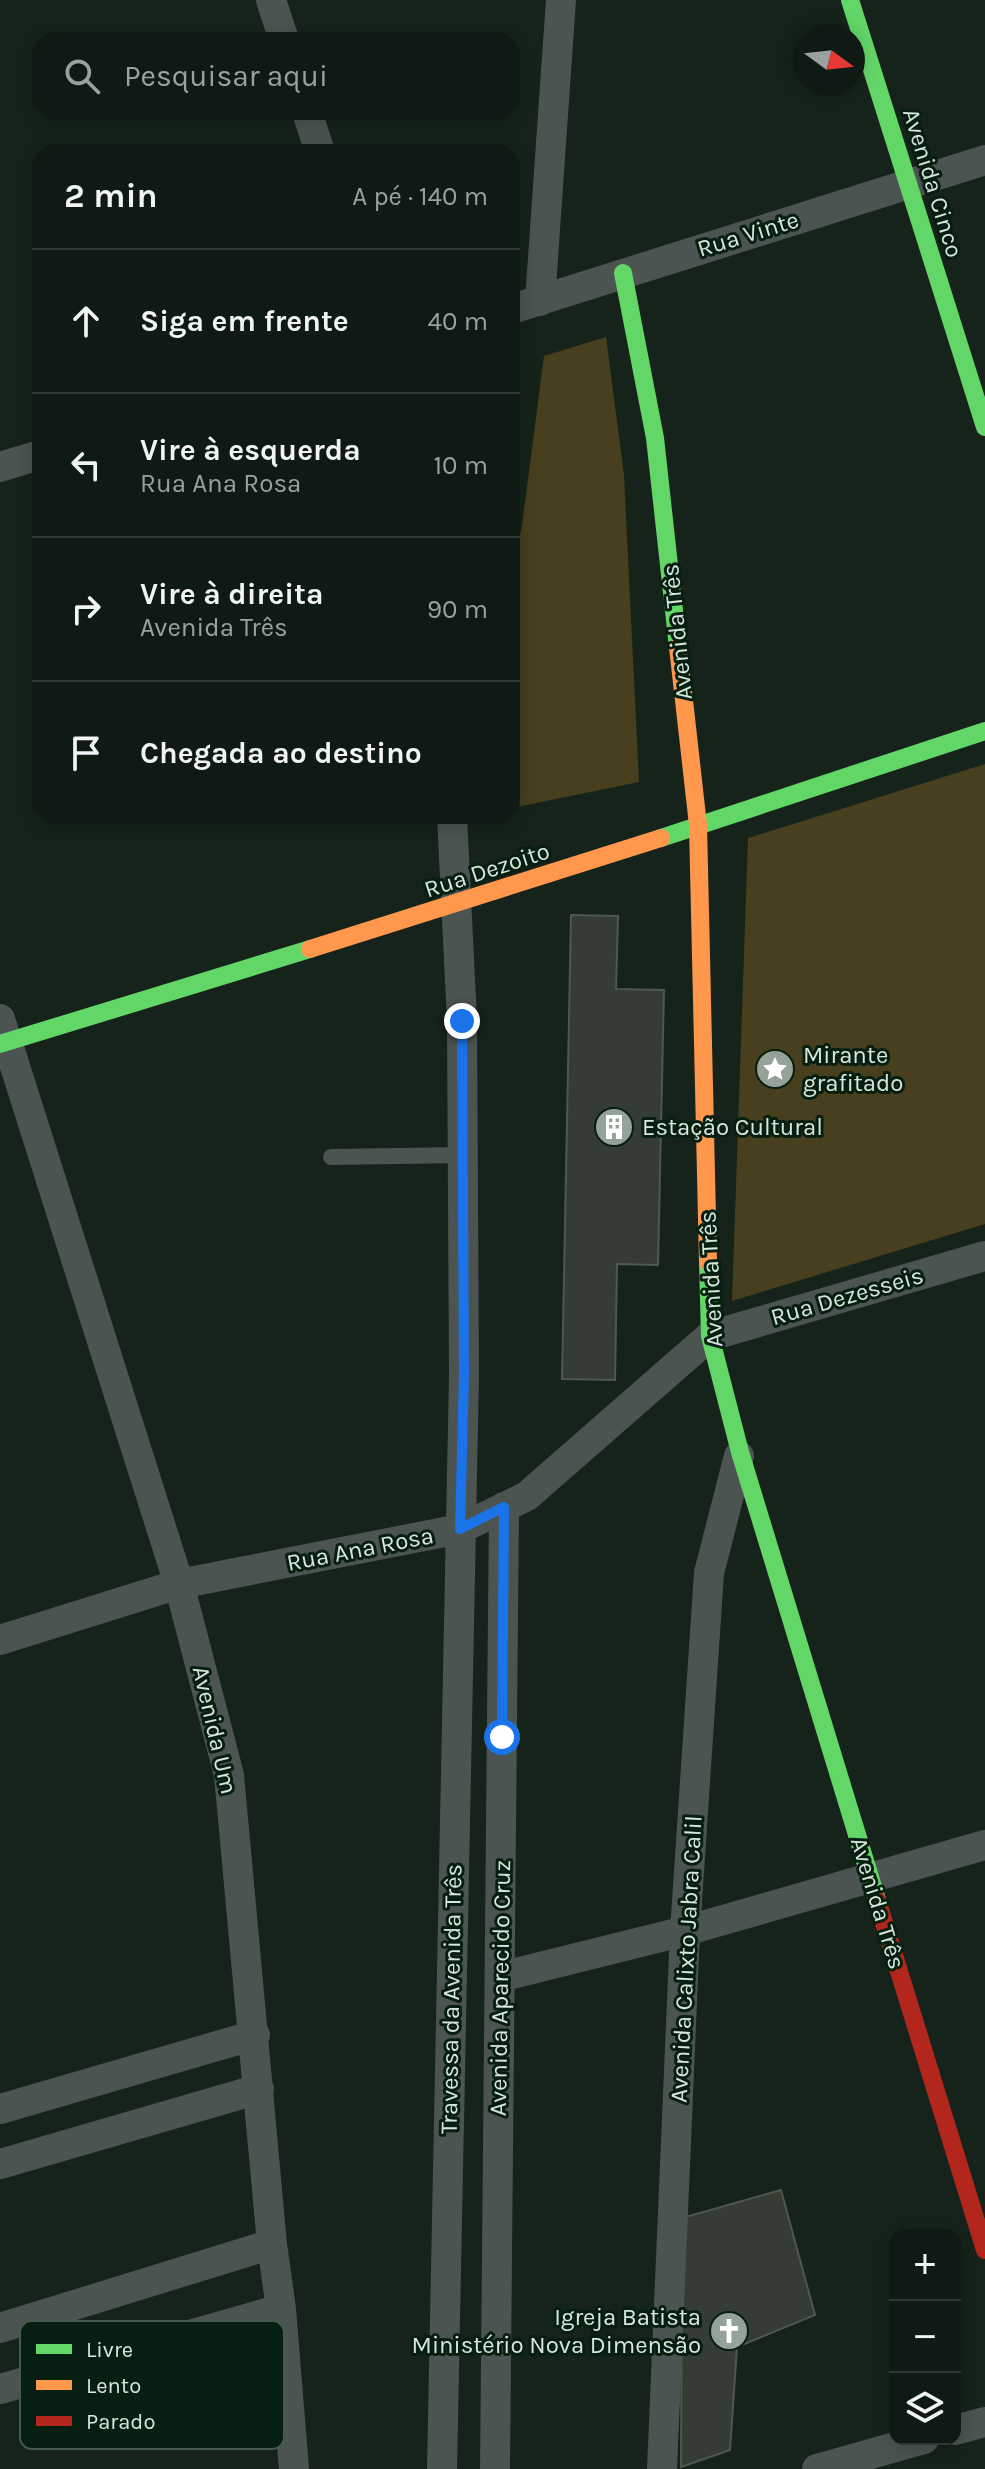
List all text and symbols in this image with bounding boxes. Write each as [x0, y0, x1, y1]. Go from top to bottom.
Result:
north arrow [793, 24, 865, 96]
search box [32, 32, 520, 120]
icon: search [60, 54, 104, 98]
text: Pesquisar aqui [124, 58, 328, 94]
street label: Avenida Cinco [897, 105, 969, 261]
text: 2 min [64, 176, 158, 216]
text: A pé · 140 m [352, 181, 488, 212]
street label: Rua Vinte [694, 205, 802, 263]
icon: ahead [64, 299, 108, 343]
text: Siga em frente [140, 303, 349, 339]
text: 40 m [428, 306, 488, 337]
text: Vire à esquerda [140, 432, 361, 468]
icon: left [64, 443, 108, 487]
text: 10 m [433, 450, 488, 481]
text: Rua Ana Rosa [140, 468, 301, 499]
street label: Avenida Três [656, 563, 698, 701]
text: Vire à direita [140, 576, 323, 612]
icon: right [64, 587, 108, 631]
text: 90 m [427, 594, 488, 625]
text: Avenida Três [140, 612, 288, 643]
icon: arrive [64, 731, 108, 775]
text: Chegada ao destino [140, 735, 422, 771]
street label: Rua Dezoito [421, 837, 553, 903]
route end [444, 1003, 480, 1039]
place label: Mirante grafitado [803, 1041, 903, 1097]
place icon: Mirante grafitado [754, 1048, 796, 1090]
building icon: Estação Cultural [593, 1106, 635, 1148]
place label: Estação Cultural [642, 1113, 823, 1141]
street label: Avenida Três [693, 1210, 729, 1348]
street label: Rua Dezesseis [768, 1261, 926, 1331]
street label: Rua Ana Rosa [284, 1521, 436, 1577]
street label: Avenida Um [187, 1663, 243, 1797]
route start [484, 1719, 520, 1755]
street label: Avenida Calixto Jabra Calil [664, 1815, 708, 2103]
street label: Avenida Três [845, 1834, 911, 1972]
street label: Avenida Aparecido Cruz [484, 1860, 516, 2116]
street label: Travessa da Avenida Três [435, 1864, 467, 2134]
map controls [889, 2229, 961, 2445]
button: + [889, 2229, 961, 2301]
button: − [889, 2301, 961, 2373]
place label: Igreja Batista Ministério Nova Dimensão [412, 2303, 701, 2359]
church icon: Igreja Batista Ministério Nova Dimensão [708, 2310, 750, 2352]
legend [20, 2321, 284, 2449]
text: Livre [86, 2337, 133, 2363]
text: Lento [86, 2373, 141, 2399]
button: layers [889, 2373, 961, 2445]
text: Parado [86, 2409, 155, 2435]

